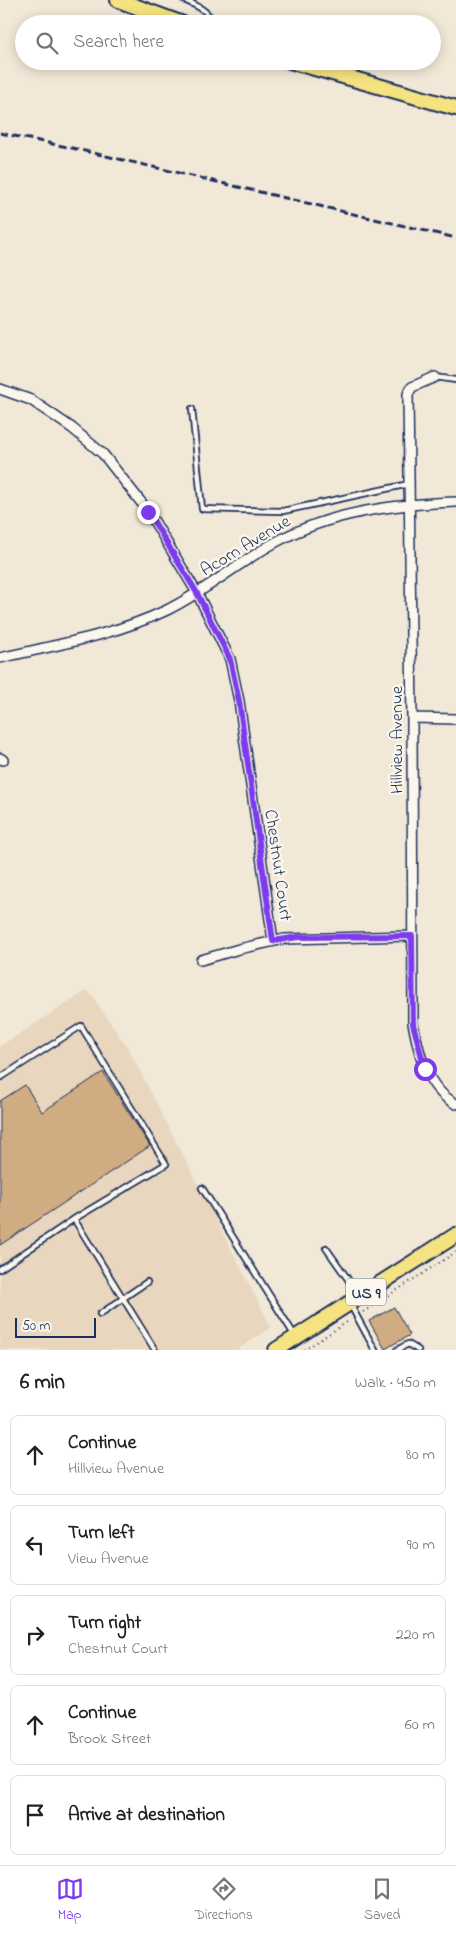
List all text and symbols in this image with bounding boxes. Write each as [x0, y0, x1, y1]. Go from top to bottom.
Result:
search box [15, 15, 441, 70]
icon: search [33, 29, 61, 57]
text: Search here [73, 29, 164, 56]
route end [137, 501, 160, 524]
street label: Acorn Avenue [196, 509, 297, 584]
street label: Hillview Avenue [385, 685, 411, 794]
street label: Chestnut Court [256, 808, 298, 923]
route start [414, 1058, 437, 1081]
road number: US 9 [346, 1278, 386, 1305]
scale bar [15, 1315, 96, 1338]
text: 50 m [22, 1316, 50, 1337]
text: 6 min [20, 1368, 65, 1398]
text: Walk · 450 m [355, 1371, 436, 1395]
text: Continue [68, 1430, 136, 1457]
icon: ahead [21, 1441, 49, 1469]
text: 80 m [406, 1443, 435, 1467]
text: Hillview Avenue [68, 1457, 164, 1481]
text: Turn left [68, 1520, 135, 1547]
icon: left [21, 1531, 49, 1559]
text: 90 m [407, 1533, 435, 1557]
text: View Avenue [68, 1547, 149, 1571]
text: Turn right [68, 1610, 141, 1637]
icon: right [21, 1621, 49, 1649]
text: 220 m [396, 1623, 435, 1647]
text: Chestnut Court [68, 1637, 168, 1661]
text: Continue [68, 1700, 136, 1727]
icon: ahead [21, 1711, 49, 1739]
text: 60 m [405, 1713, 435, 1737]
text: Brook Street [68, 1727, 151, 1751]
icon: arrive [21, 1801, 49, 1829]
text: Arrive at destination [68, 1802, 225, 1829]
tab: Map [56, 1875, 84, 1926]
tab: Directions [195, 1875, 253, 1926]
tab: Saved [364, 1875, 400, 1926]

